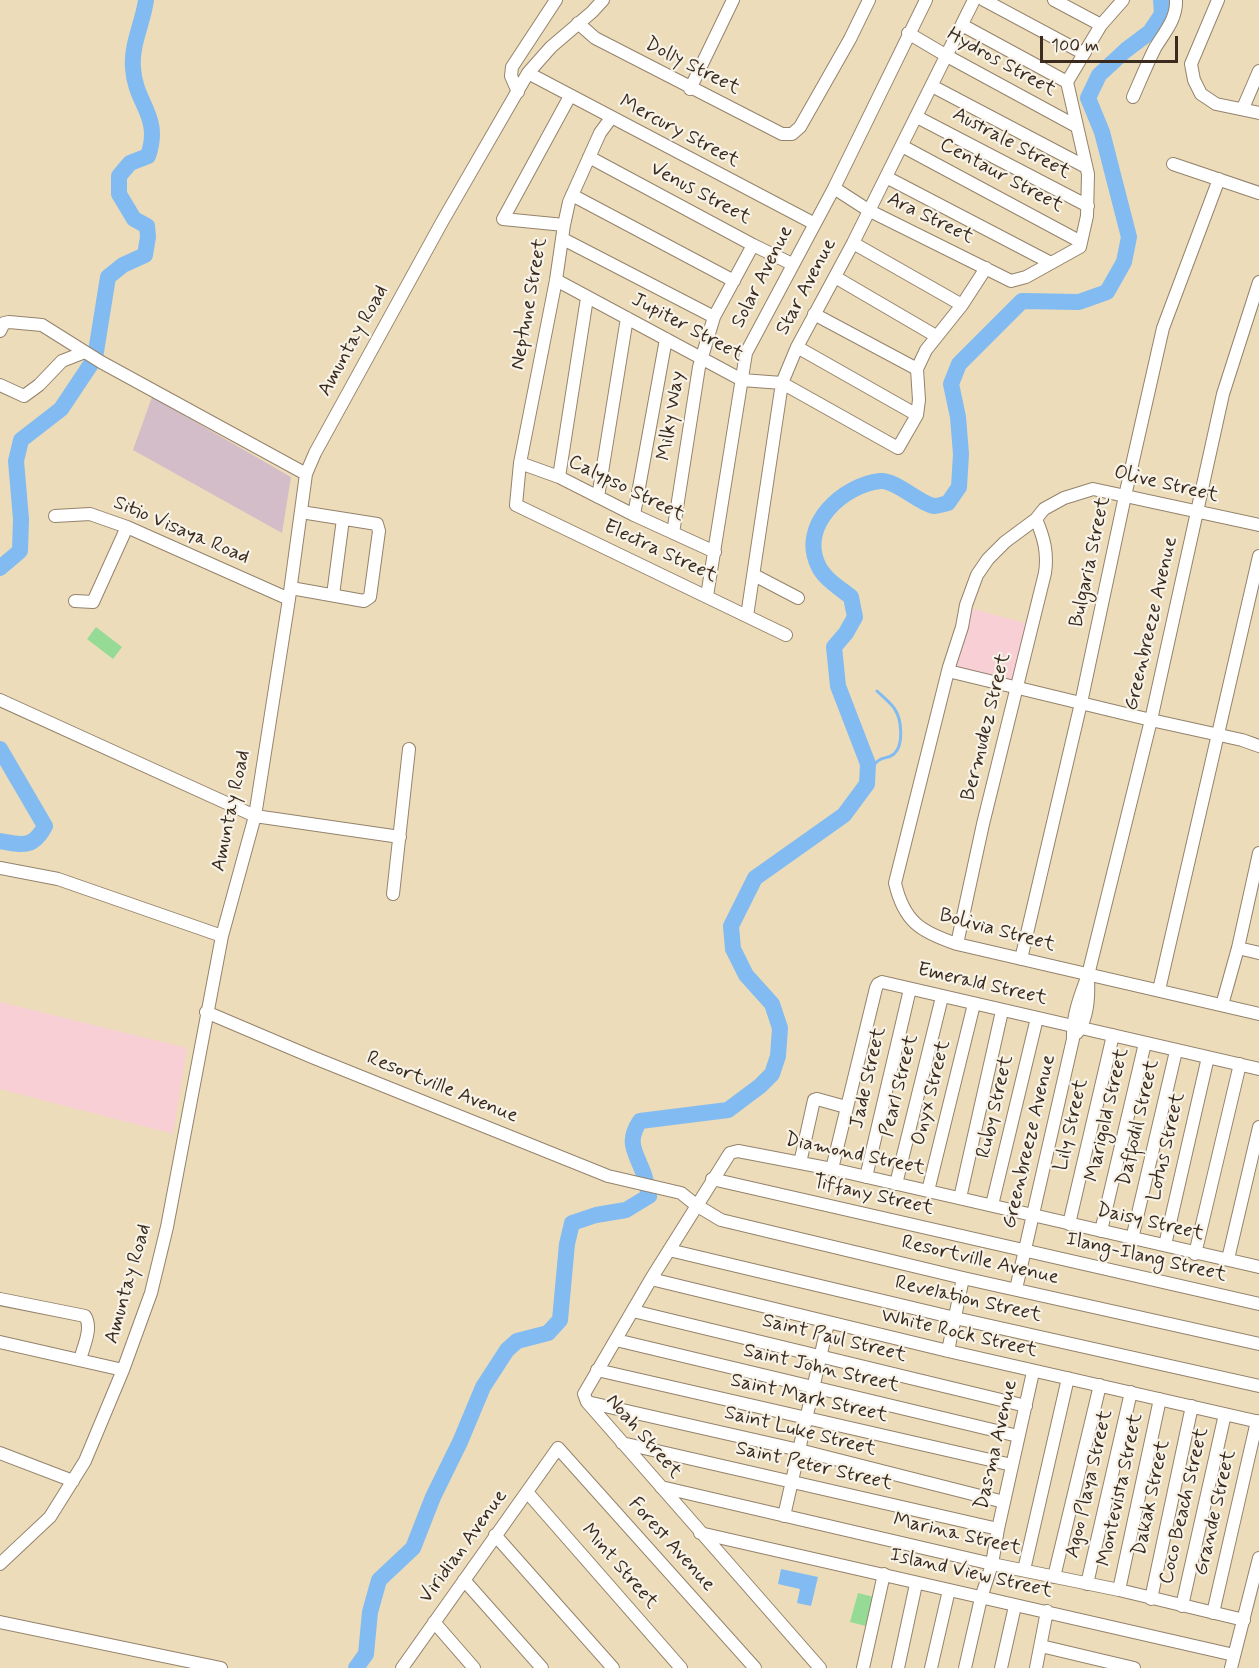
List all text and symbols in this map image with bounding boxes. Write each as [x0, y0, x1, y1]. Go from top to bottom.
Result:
street label: Hydros Street [942, 23, 1060, 103]
scale bar [1043, 24, 1181, 62]
street label: Dolly Street [641, 33, 743, 101]
text: 100 m [1051, 34, 1099, 58]
street label: Mercury Street [615, 90, 743, 174]
street label: Australe Street [948, 103, 1074, 185]
street label: Centaur Street [935, 133, 1067, 219]
street label: Venus Street [645, 157, 755, 231]
street label: Ara Street [883, 188, 977, 250]
street label: Solar Avenue [727, 222, 799, 332]
street label: Star Avenue [772, 235, 842, 339]
street label: Neptune Street [507, 236, 553, 372]
street label: Amuntay Road [314, 281, 394, 401]
street label: Jupiter Street [627, 288, 747, 368]
street label: Milky Way [653, 370, 691, 462]
street label: Calypso Street [564, 450, 688, 528]
street label: Olive Street [1111, 461, 1221, 509]
street label: Sitio Visaya Road [109, 492, 253, 570]
street label: Bulgaria Street [1065, 495, 1117, 629]
street label: Electra Street [599, 515, 721, 589]
street label: Greenbreeze Avenue [1120, 535, 1184, 713]
street label: Bermudez Street [957, 651, 1017, 803]
street label: Amuntay Road [207, 748, 257, 874]
street label: Bolivia Street [936, 904, 1058, 958]
street label: Emerald Street [915, 958, 1049, 1012]
street label: Jade Street [846, 1025, 892, 1131]
street label: Pearl Street [876, 1032, 924, 1140]
street label: Onyx Street [907, 1038, 957, 1148]
street label: Marigold Street [1081, 1046, 1135, 1184]
street label: Resortville Avenue [363, 1047, 521, 1129]
street label: Ruby Street [973, 1053, 1019, 1161]
street label: Greenbreeze Avenue [998, 1053, 1062, 1231]
street label: Daffodil Street [1113, 1058, 1165, 1188]
street label: Lily Street [1050, 1077, 1094, 1173]
street label: Lotus Street [1143, 1090, 1191, 1204]
street label: Diamond Street [783, 1128, 927, 1182]
street label: Tiffany Street [810, 1170, 936, 1222]
street label: Daisy Street [1094, 1199, 1206, 1247]
street label: Amuntay Road [100, 1221, 158, 1347]
street label: Ilang-Ilang Street [1063, 1228, 1229, 1288]
street label: Resortville Avenue [899, 1231, 1061, 1291]
street label: Revelation Street [892, 1271, 1044, 1329]
street label: White Rock Street [879, 1304, 1039, 1364]
street label: Saint Paul Street [759, 1309, 909, 1369]
street label: Saint John Street [741, 1339, 901, 1399]
street label: Saint Mark Street [728, 1369, 890, 1429]
street label: Dasma Avenue [970, 1378, 1024, 1512]
street label: Noah Street [600, 1390, 686, 1484]
street label: Saint Luke Street [722, 1402, 878, 1462]
street label: Agoo Playa Street [1061, 1408, 1119, 1560]
street label: Montevista Street [1093, 1411, 1149, 1569]
street label: Coco Beach Street [1155, 1425, 1215, 1587]
street label: Saint Peter Street [733, 1437, 895, 1497]
street label: Dakak Street [1128, 1438, 1176, 1558]
street label: Grande Street [1190, 1448, 1242, 1578]
street label: Viridian Avenue [415, 1485, 513, 1609]
street label: Forest Avenue [622, 1493, 720, 1597]
street label: Marina Street [891, 1509, 1023, 1561]
street label: Mint Street [575, 1519, 663, 1615]
street label: Island View Street [887, 1544, 1055, 1604]

